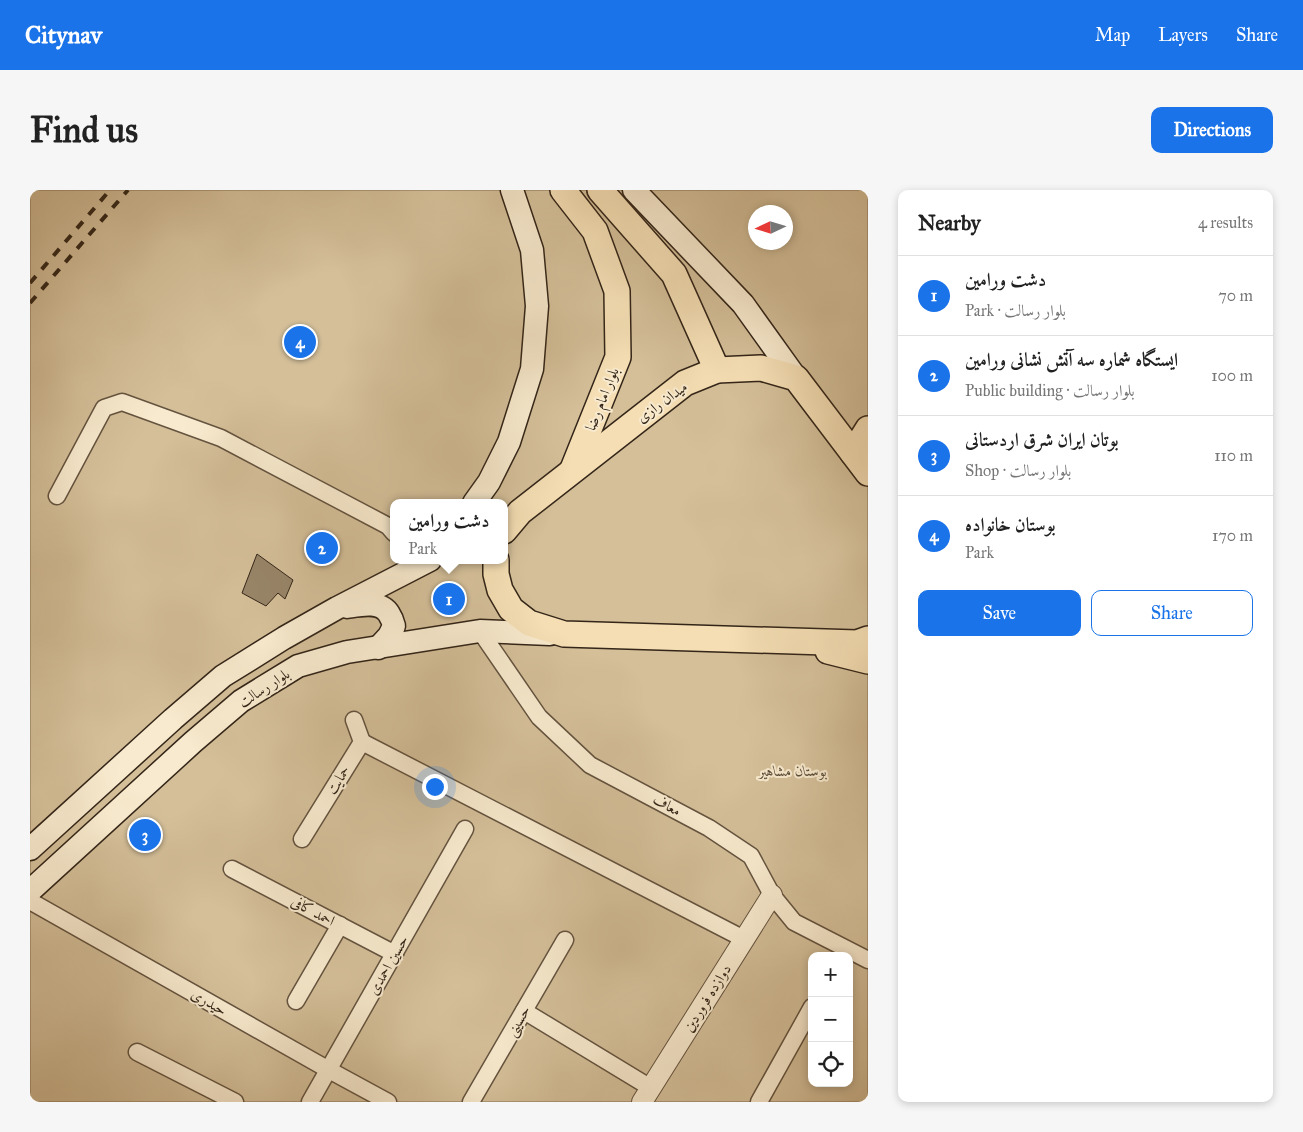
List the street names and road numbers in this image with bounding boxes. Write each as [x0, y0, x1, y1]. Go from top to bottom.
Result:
street label: بلوار امام رضا [581, 365, 627, 435]
street label: میدان رازی [633, 378, 691, 426]
street label: بلوار رسالت [235, 665, 293, 711]
street label: حمایت [322, 762, 355, 798]
street label: معاف [650, 790, 684, 820]
street label: احمد کافی [288, 892, 338, 930]
street label: حسین احمدی [364, 932, 412, 998]
street label: دوازده فروردین [679, 961, 736, 1036]
street label: حیدری [188, 985, 230, 1019]
street label: حسینی [502, 1002, 536, 1041]

